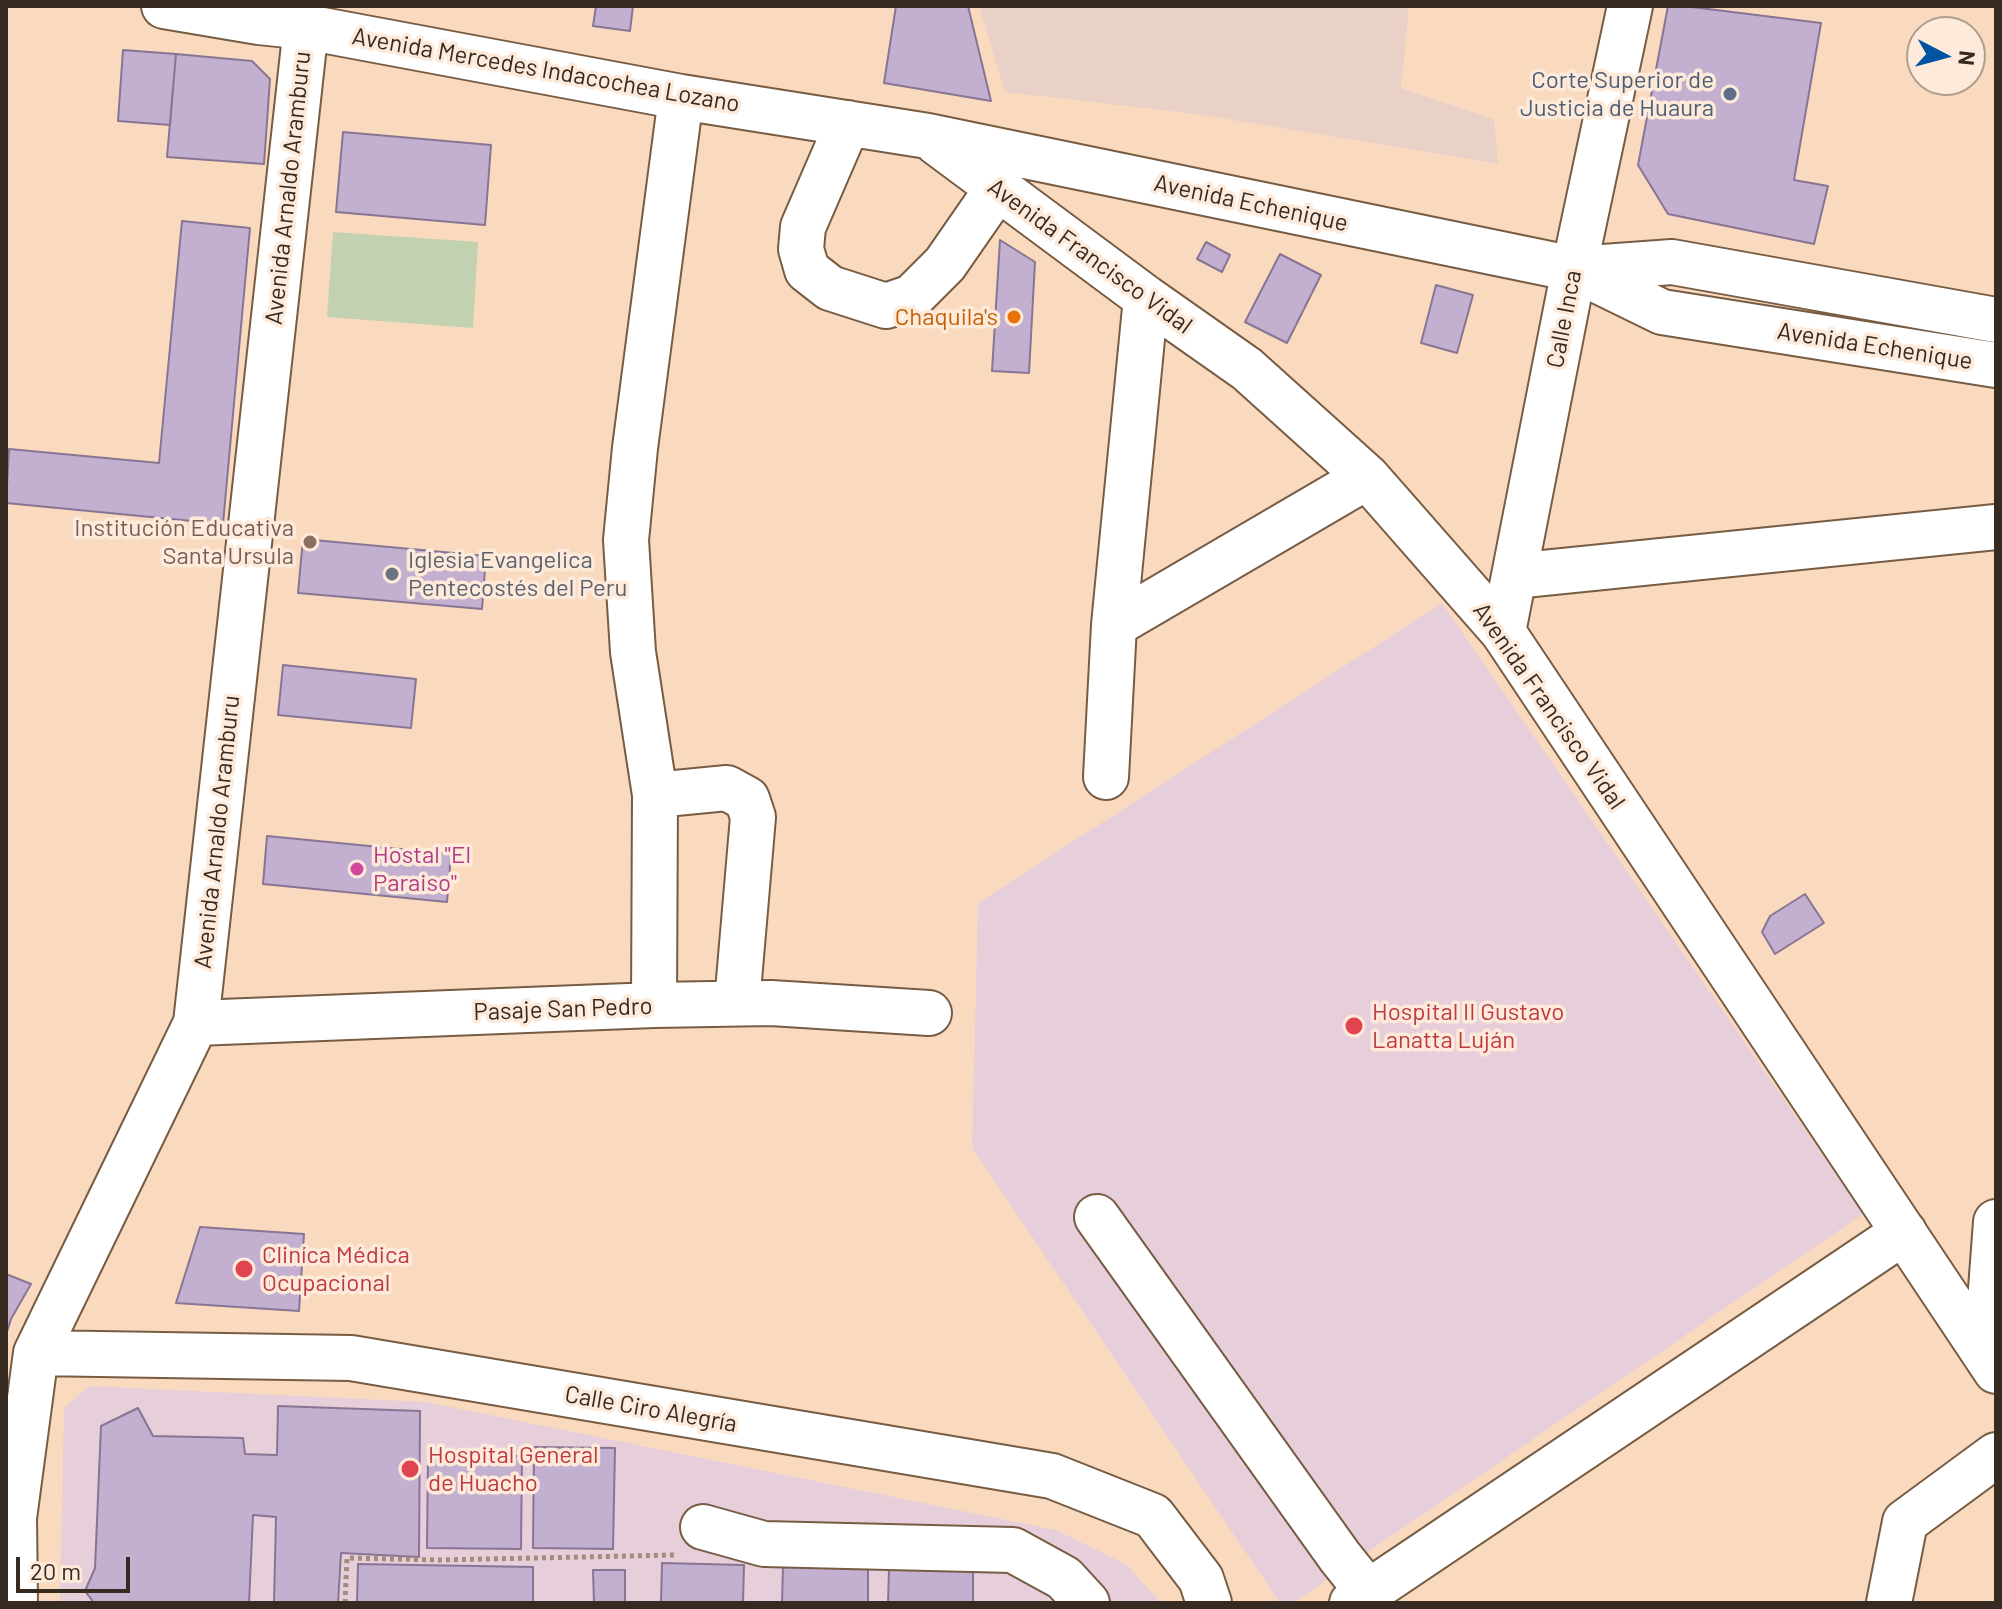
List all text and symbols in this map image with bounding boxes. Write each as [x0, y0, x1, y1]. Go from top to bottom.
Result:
north arrow [1906, 16, 1986, 96]
street label: Avenida Mercedes Indacochea Lozano [350, 22, 742, 118]
street label: Avenida Arnaldo Aramburu [259, 50, 317, 326]
text: N [1954, 50, 1982, 67]
place label: Corte Superior de Justicia de Huaura [1520, 66, 1714, 122]
marker: Corte Superior de Justicia de Huaura [1721, 85, 1739, 103]
street label: Avenida Echenique [1151, 168, 1351, 238]
street label: Avenida Francisco Vidal [982, 172, 1198, 340]
street label: Calle Inca [1540, 268, 1588, 370]
place label: Chaquila's [895, 303, 998, 331]
marker: Chaquila's [1005, 308, 1023, 326]
street label: Avenida Echenique [1775, 316, 1975, 376]
place label: Institución Educativa Santa Ursula [74, 514, 294, 570]
marker: Institución Educativa Santa Ursula [301, 533, 319, 551]
place label: Iglesia Evangelica Pentecostés del Peru [408, 546, 627, 602]
marker: Iglesia Evangelica Pentecostés del Peru [383, 565, 401, 583]
street label: Avenida Francisco Vidal [1467, 597, 1631, 815]
street label: Avenida Arnaldo Aramburu [188, 694, 246, 970]
place label: Hostal "El Paraiso" [373, 841, 471, 897]
marker: Hostal "El Paraiso" [348, 860, 366, 878]
street label: Pasaje San Pedro [473, 991, 653, 1027]
place label: Hospital II Gustavo Lanatta Luján [1372, 998, 1564, 1054]
marker: Hospital II Gustavo Lanatta Luján [1343, 1015, 1365, 1037]
place label: Cliníca Médica Ocupacional [262, 1241, 410, 1297]
marker: Cliníca Médica Ocupacional [233, 1258, 255, 1280]
street label: Calle Ciro Alegría [563, 1380, 739, 1438]
place label: Hospital General de Huacho [428, 1441, 599, 1497]
marker: Hospital General de Huacho [399, 1458, 421, 1480]
scale bar [20, 1541, 134, 1591]
text: 20 m [30, 1556, 81, 1585]

